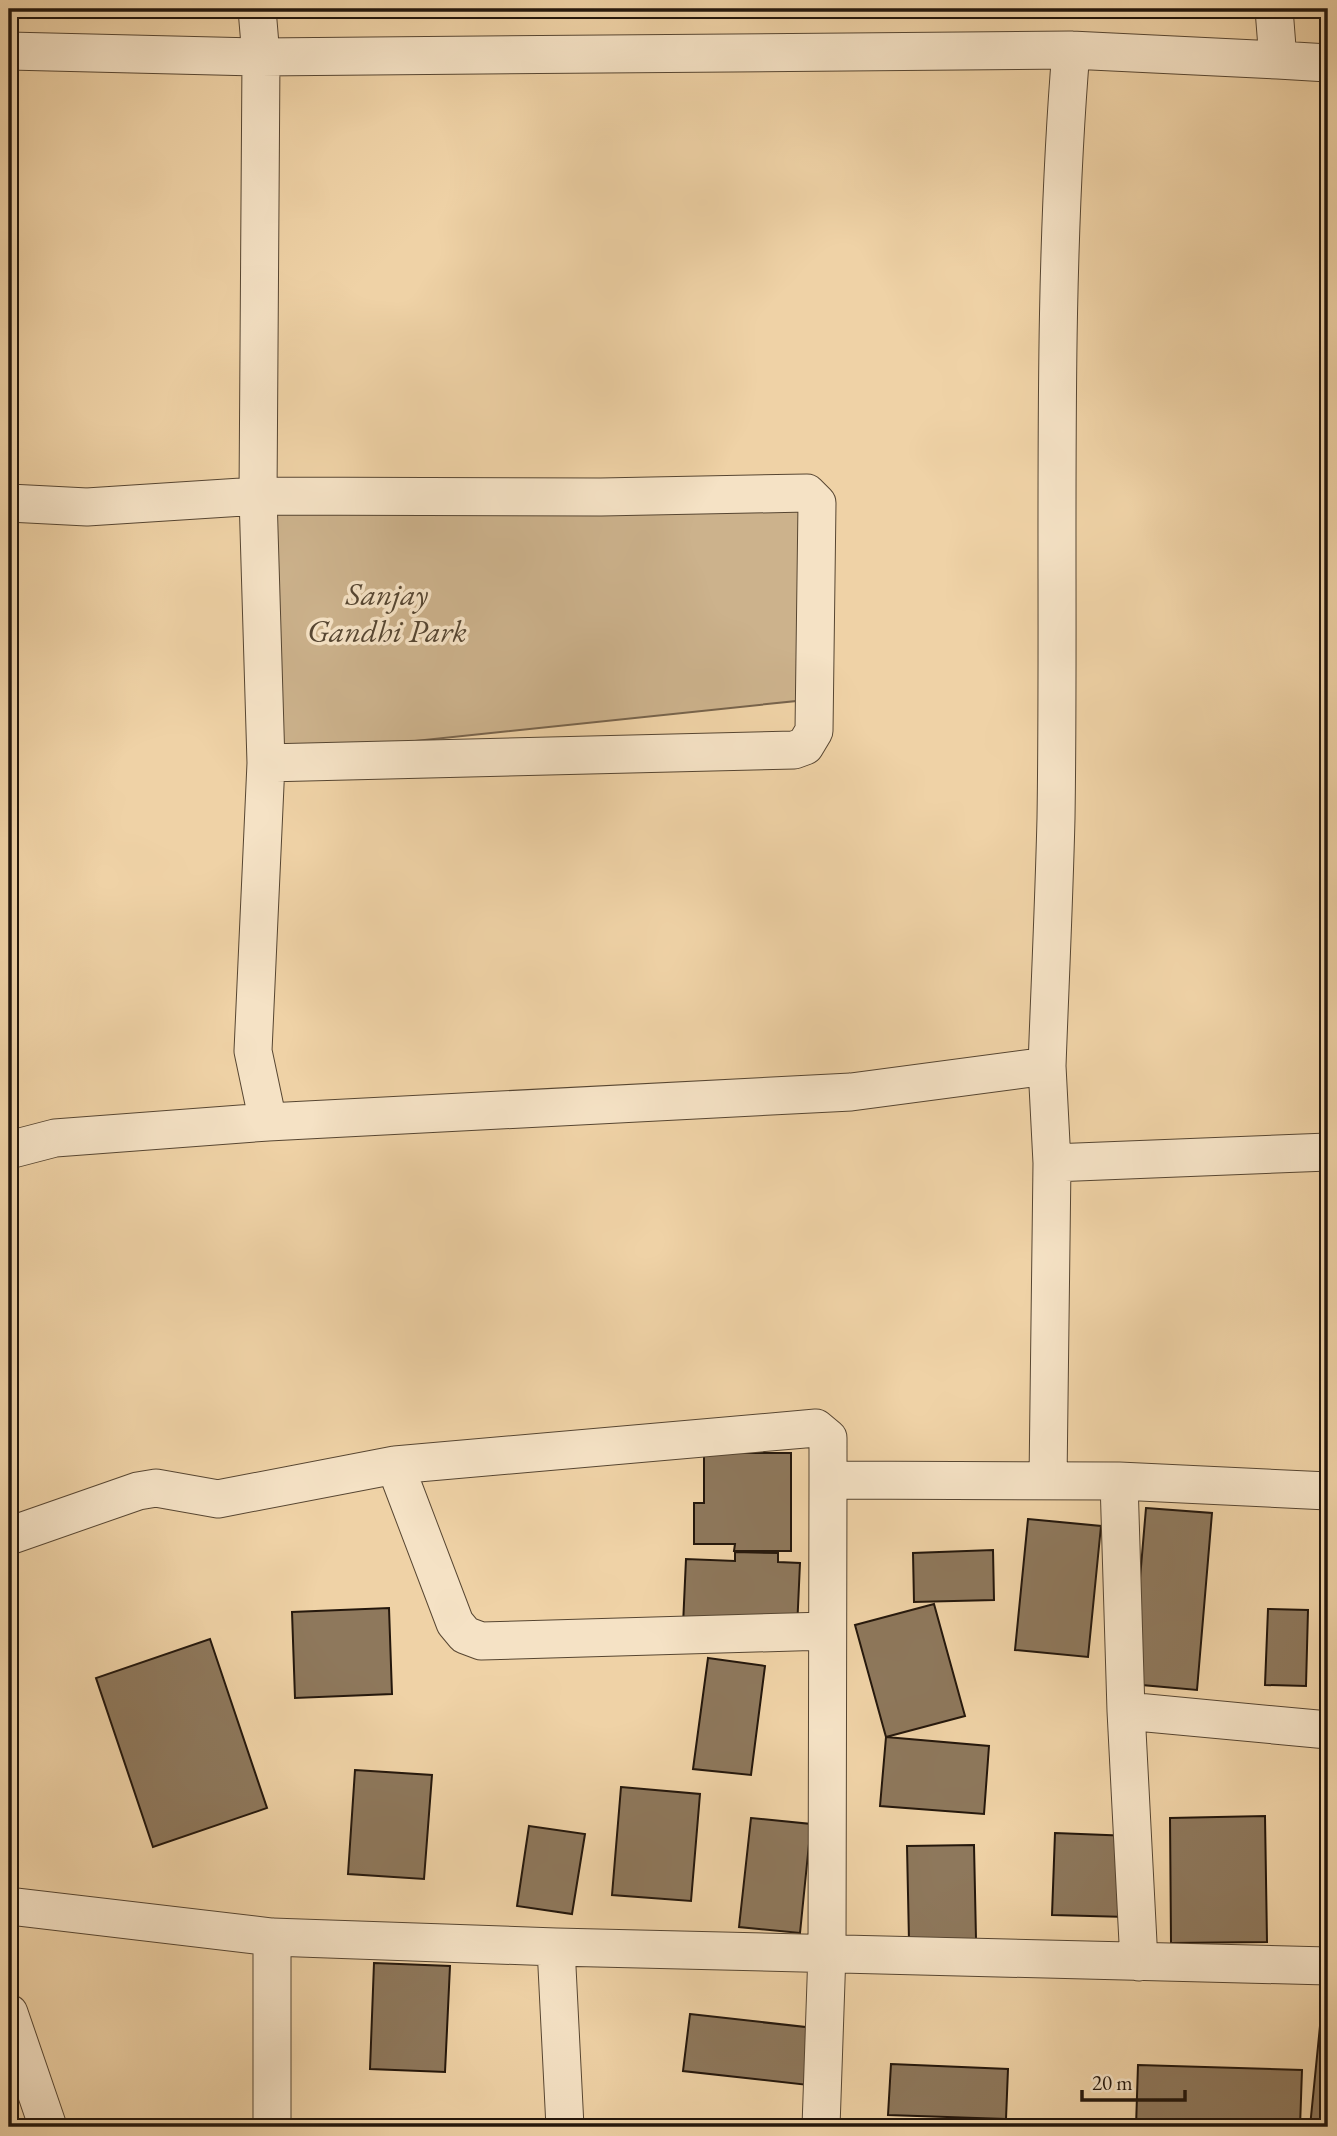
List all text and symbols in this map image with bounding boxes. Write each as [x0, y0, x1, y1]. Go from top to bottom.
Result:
park label: Sanjay Gandhi Park [307, 573, 467, 652]
scale bar [1082, 2059, 1185, 2103]
text: 20 m [1092, 2069, 1133, 2096]

